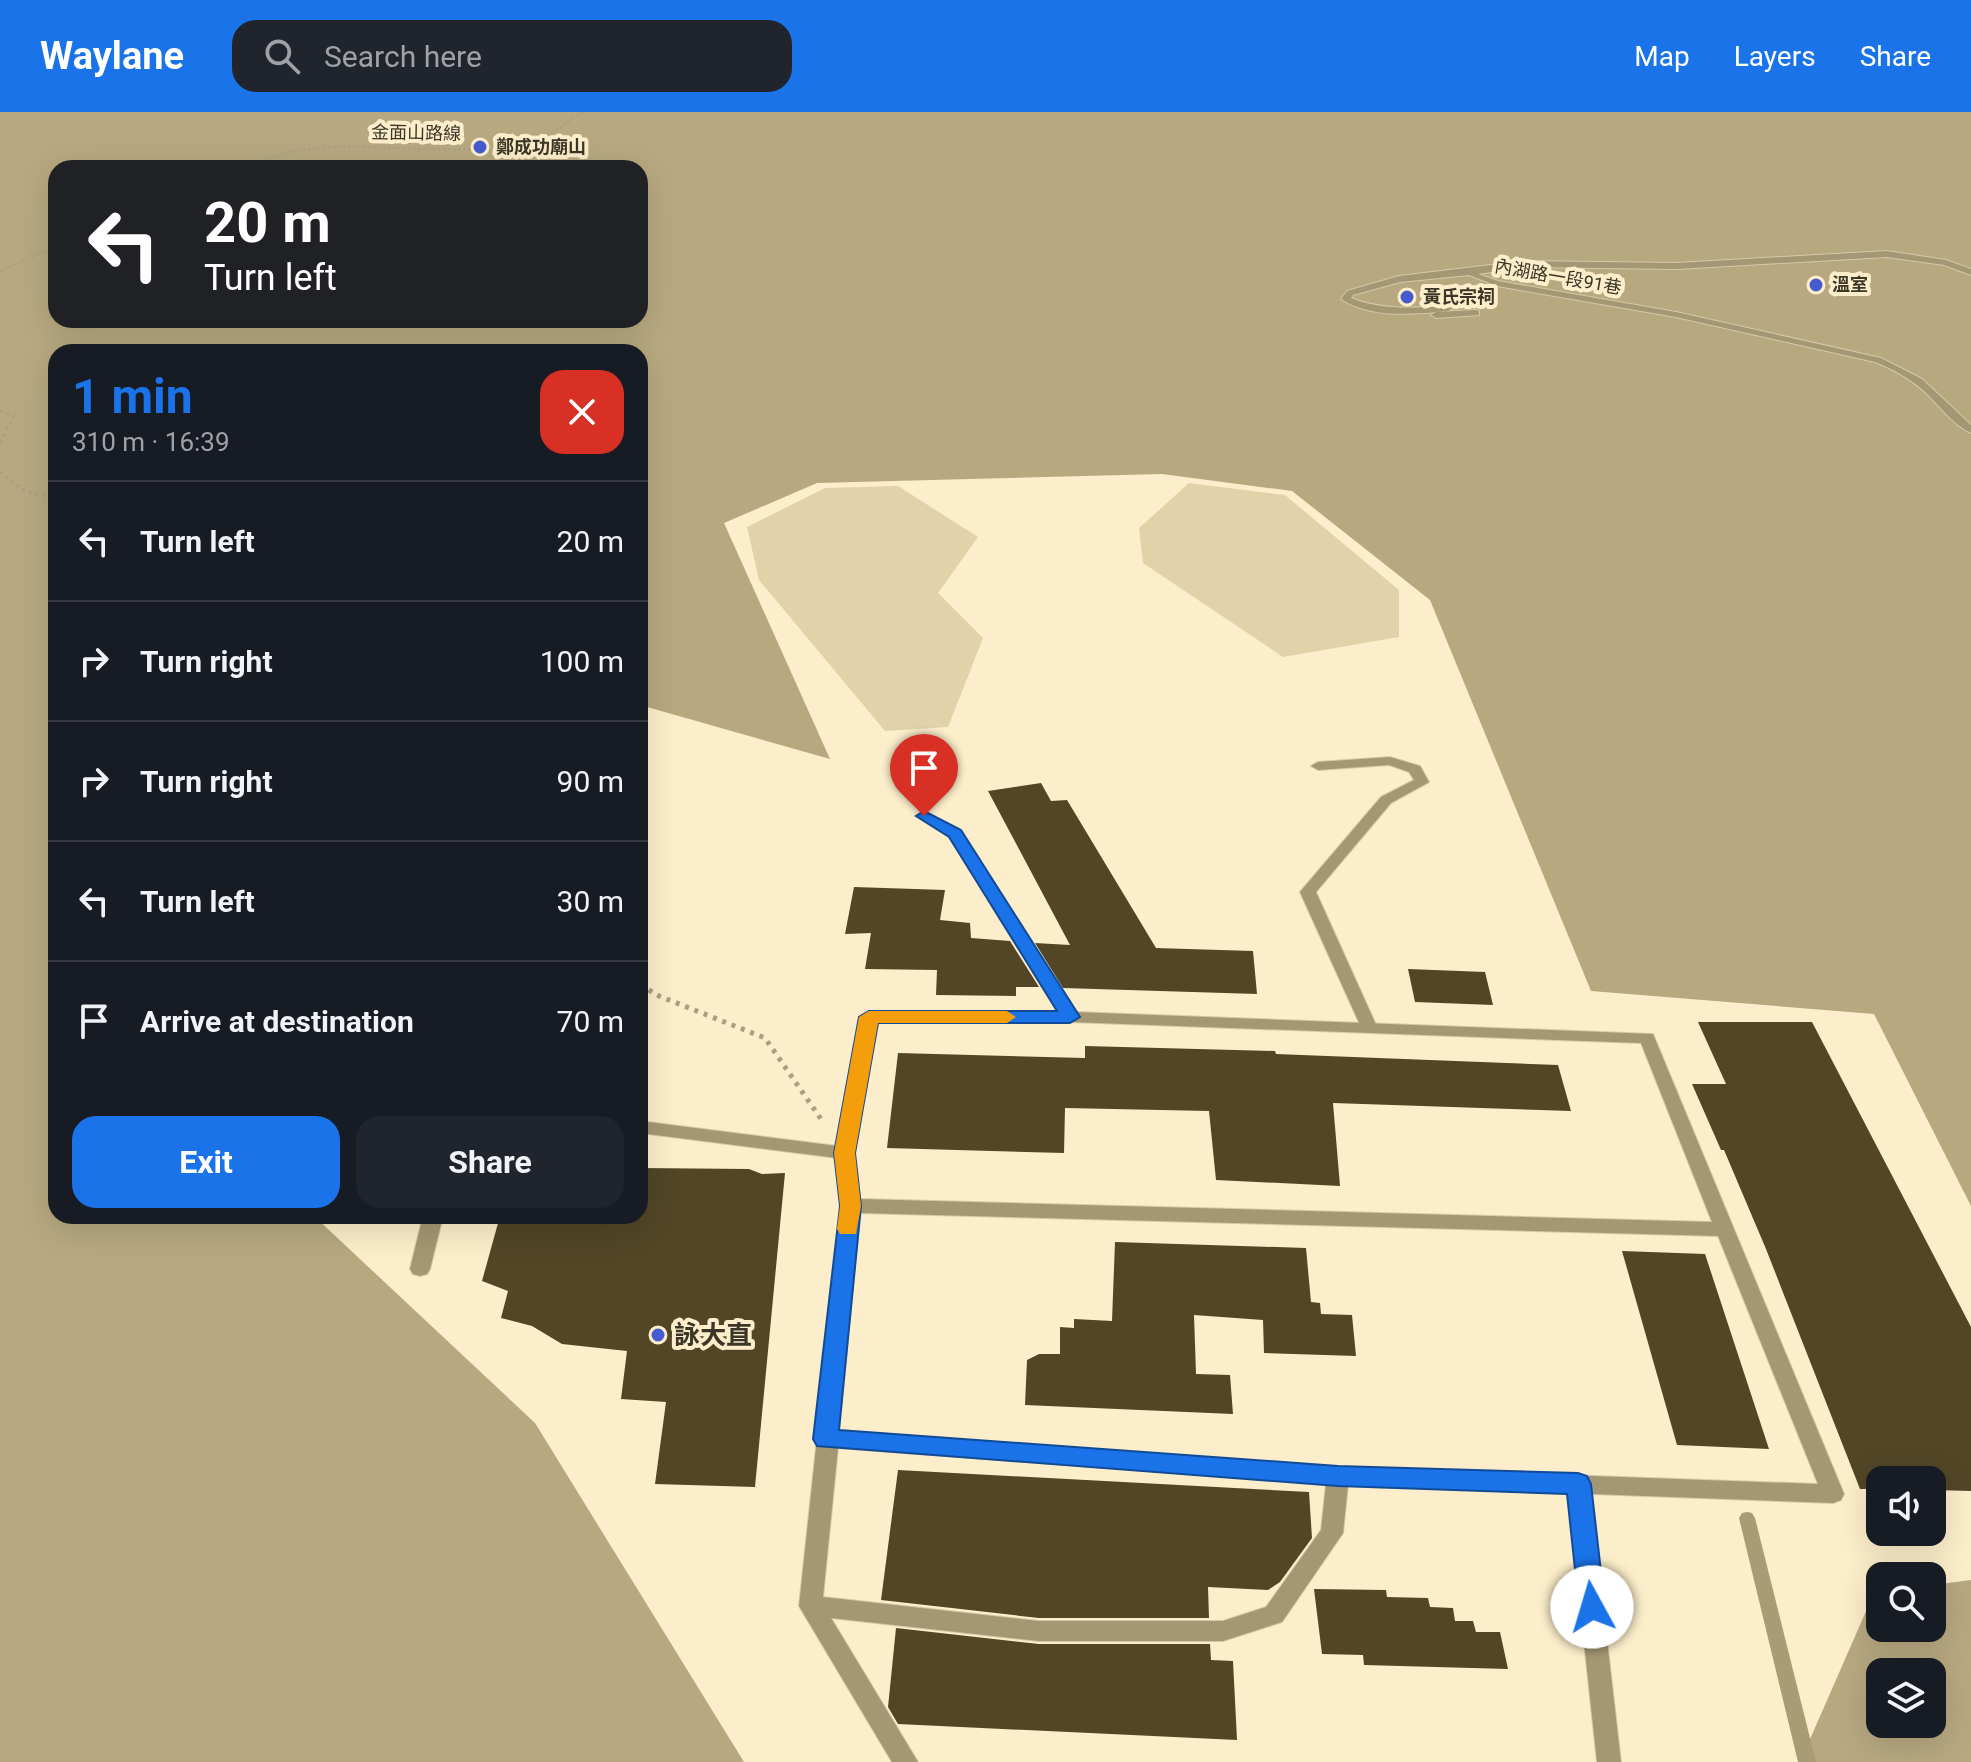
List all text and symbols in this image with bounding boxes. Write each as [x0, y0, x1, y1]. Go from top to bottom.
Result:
search box [232, 20, 792, 92]
text: Waylane [40, 34, 184, 78]
icon: search [260, 34, 304, 78]
text: Search here [324, 39, 482, 74]
text: Map [1634, 40, 1690, 73]
text: Layers [1734, 40, 1816, 73]
text: Share [1860, 40, 1931, 73]
street label: 金面山路線 [371, 121, 461, 144]
place label: 鄭成功廟山 [496, 136, 586, 157]
marker: 鄭成功廟山 [471, 138, 489, 156]
text: 20 m [204, 190, 331, 256]
icon: left [72, 192, 176, 296]
street label: 內湖路一段91巷 [1493, 255, 1623, 298]
text: Turn left [204, 257, 337, 299]
place label: 溫室 [1832, 274, 1868, 295]
marker: 溫室 [1807, 276, 1825, 294]
place label: 黃氏宗祠 [1423, 286, 1495, 307]
marker: 黃氏宗祠 [1398, 288, 1416, 306]
text: 1 min [72, 368, 193, 425]
button: close [540, 370, 624, 454]
text: 310 m · 16:39 [72, 427, 230, 457]
icon: left [72, 519, 116, 563]
text: Turn left [140, 524, 255, 559]
text: 20 m [557, 524, 624, 559]
icon: right [72, 639, 116, 683]
text: Turn right [140, 644, 273, 679]
text: 100 m [540, 644, 624, 679]
pin [890, 734, 958, 816]
icon: arrive [902, 746, 946, 790]
icon: right [72, 759, 116, 803]
text: Turn right [140, 764, 273, 799]
text: 90 m [557, 764, 624, 799]
icon: left [72, 879, 116, 923]
text: Turn left [140, 884, 255, 919]
text: 30 m [557, 884, 624, 919]
icon: arrive [72, 999, 116, 1043]
text: Arrive at destination [140, 1004, 414, 1039]
text: 70 m [557, 1004, 624, 1039]
button: Exit [72, 1116, 340, 1208]
button: Share [356, 1116, 624, 1208]
place label: 詠大直 [674, 1320, 752, 1350]
marker: 詠大直 [649, 1326, 667, 1344]
map controls [1866, 1466, 1946, 1738]
button: sound [1866, 1466, 1946, 1546]
button: search [1866, 1562, 1946, 1642]
position arrow [1550, 1565, 1634, 1649]
button: layers [1866, 1658, 1946, 1738]

